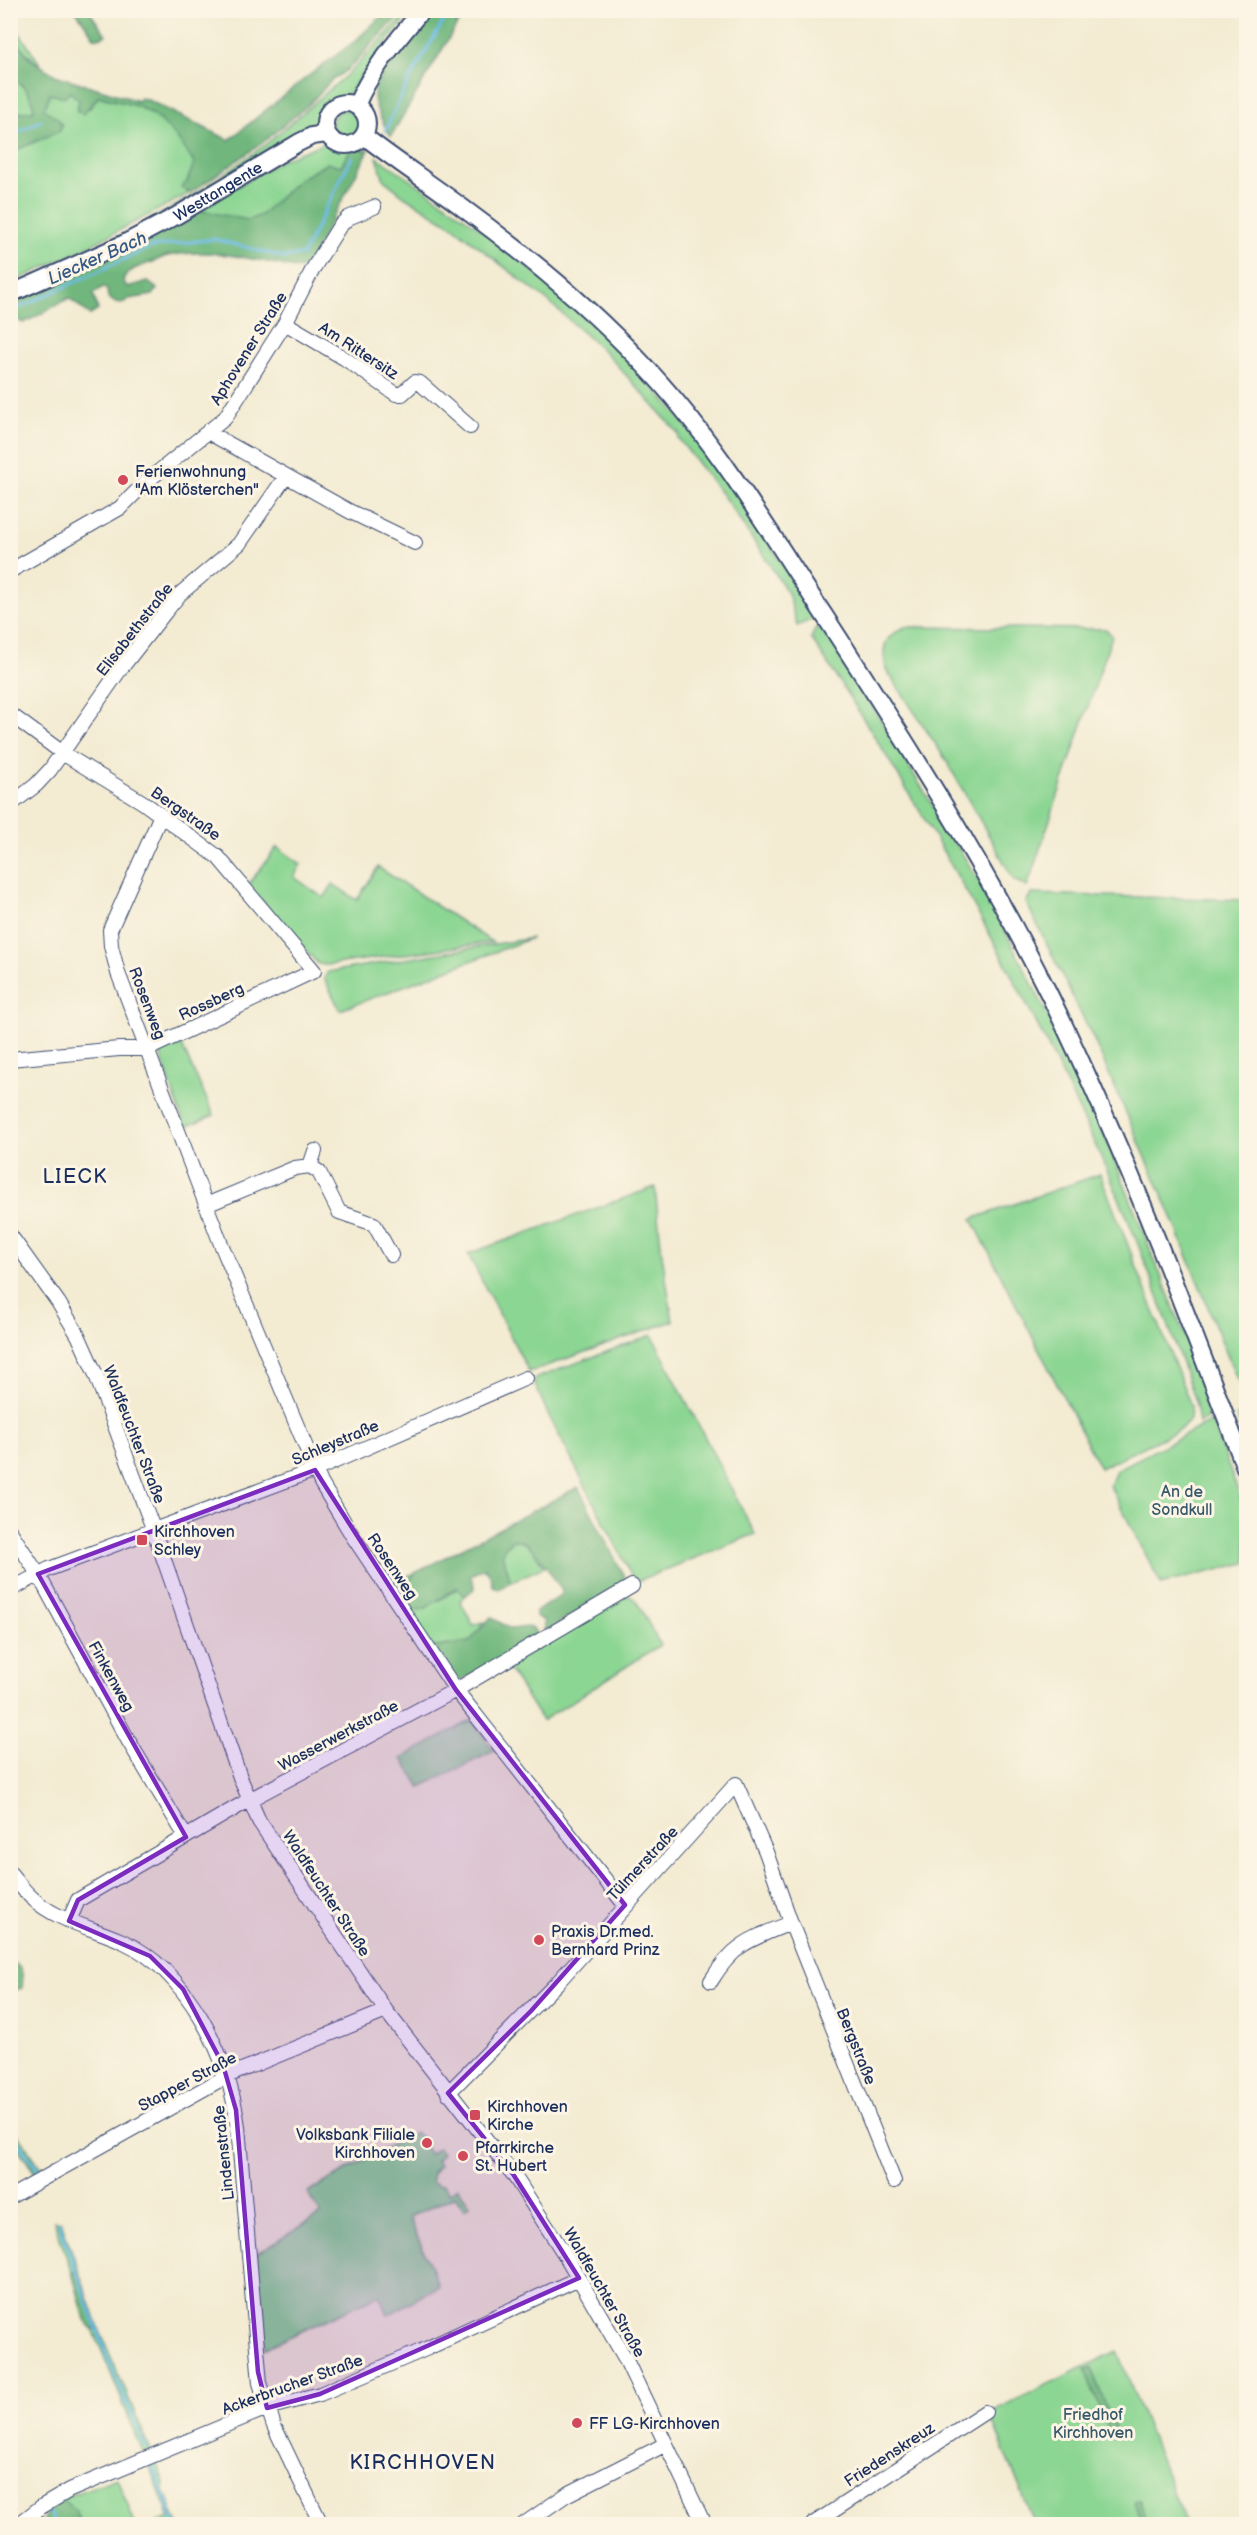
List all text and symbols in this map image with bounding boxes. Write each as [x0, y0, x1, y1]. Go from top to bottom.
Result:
street label: Westtangente [170, 158, 267, 226]
water label: Liecker Bach [44, 227, 150, 290]
street label: Aphovener Straße [207, 288, 292, 409]
street label: Am Rittersitz [315, 318, 402, 384]
place label: Ferienwohnung "Am Klösterchen" [135, 463, 259, 500]
marker: Ferienwohnung "Am Klösterchen" [116, 473, 130, 487]
street label: Elisabethstraße [93, 579, 178, 680]
street label: Bergstraße [147, 783, 224, 846]
street label: Rosenweg [124, 965, 169, 1042]
street label: Rossberg [176, 979, 247, 1026]
district label: LIECK [42, 1165, 108, 1189]
street label: Waldfeuchter Straße [98, 1363, 169, 1507]
street label: Schleystraße [289, 1416, 382, 1470]
park label: An de Sondkull [1152, 1483, 1212, 1520]
place label: Kirchhoven Schley [154, 1523, 235, 1560]
street label: Rosenweg [363, 1530, 421, 1604]
marker: Kirchhoven Schley [135, 1533, 149, 1547]
street label: Finkenweg [84, 1638, 138, 1715]
street label: Wasserwerkstraße [275, 1696, 402, 1776]
street label: Tülmerstraße [604, 1822, 683, 1905]
street label: Waldfeuchter Straße [278, 1827, 374, 1961]
place label: Praxis Dr.med. Bernhard Prinz [551, 1923, 660, 1960]
marker: Praxis Dr.med. Bernhard Prinz [532, 1933, 546, 1947]
street label: Bergstraße [832, 2005, 880, 2088]
street label: Stapper Straße [135, 2048, 241, 2116]
place label: Kirchhoven Kirche [487, 2098, 568, 2135]
street label: Lindenstraße [210, 2104, 239, 2201]
marker: Kirchhoven Kirche [468, 2108, 482, 2122]
place label: Volksbank Filiale Kirchhoven [296, 2126, 416, 2163]
marker: Volksbank Filiale Kirchhoven [420, 2136, 434, 2150]
place label: Pfarrkirche St. Hubert [475, 2139, 554, 2176]
marker: Pfarrkirche St. Hubert [456, 2149, 470, 2163]
street label: Waldfeuchter Straße [559, 2224, 649, 2361]
street label: Ackerbrucher Straße [219, 2351, 366, 2420]
park label: Friedhof Kirchhoven [1053, 2406, 1133, 2443]
place label: FF LG-Kirchhoven [589, 2415, 720, 2434]
marker: FF LG-Kirchhoven [570, 2416, 584, 2430]
street label: Friedenskreuz [841, 2419, 939, 2491]
district label: KIRCHHOVEN [349, 2451, 497, 2475]

